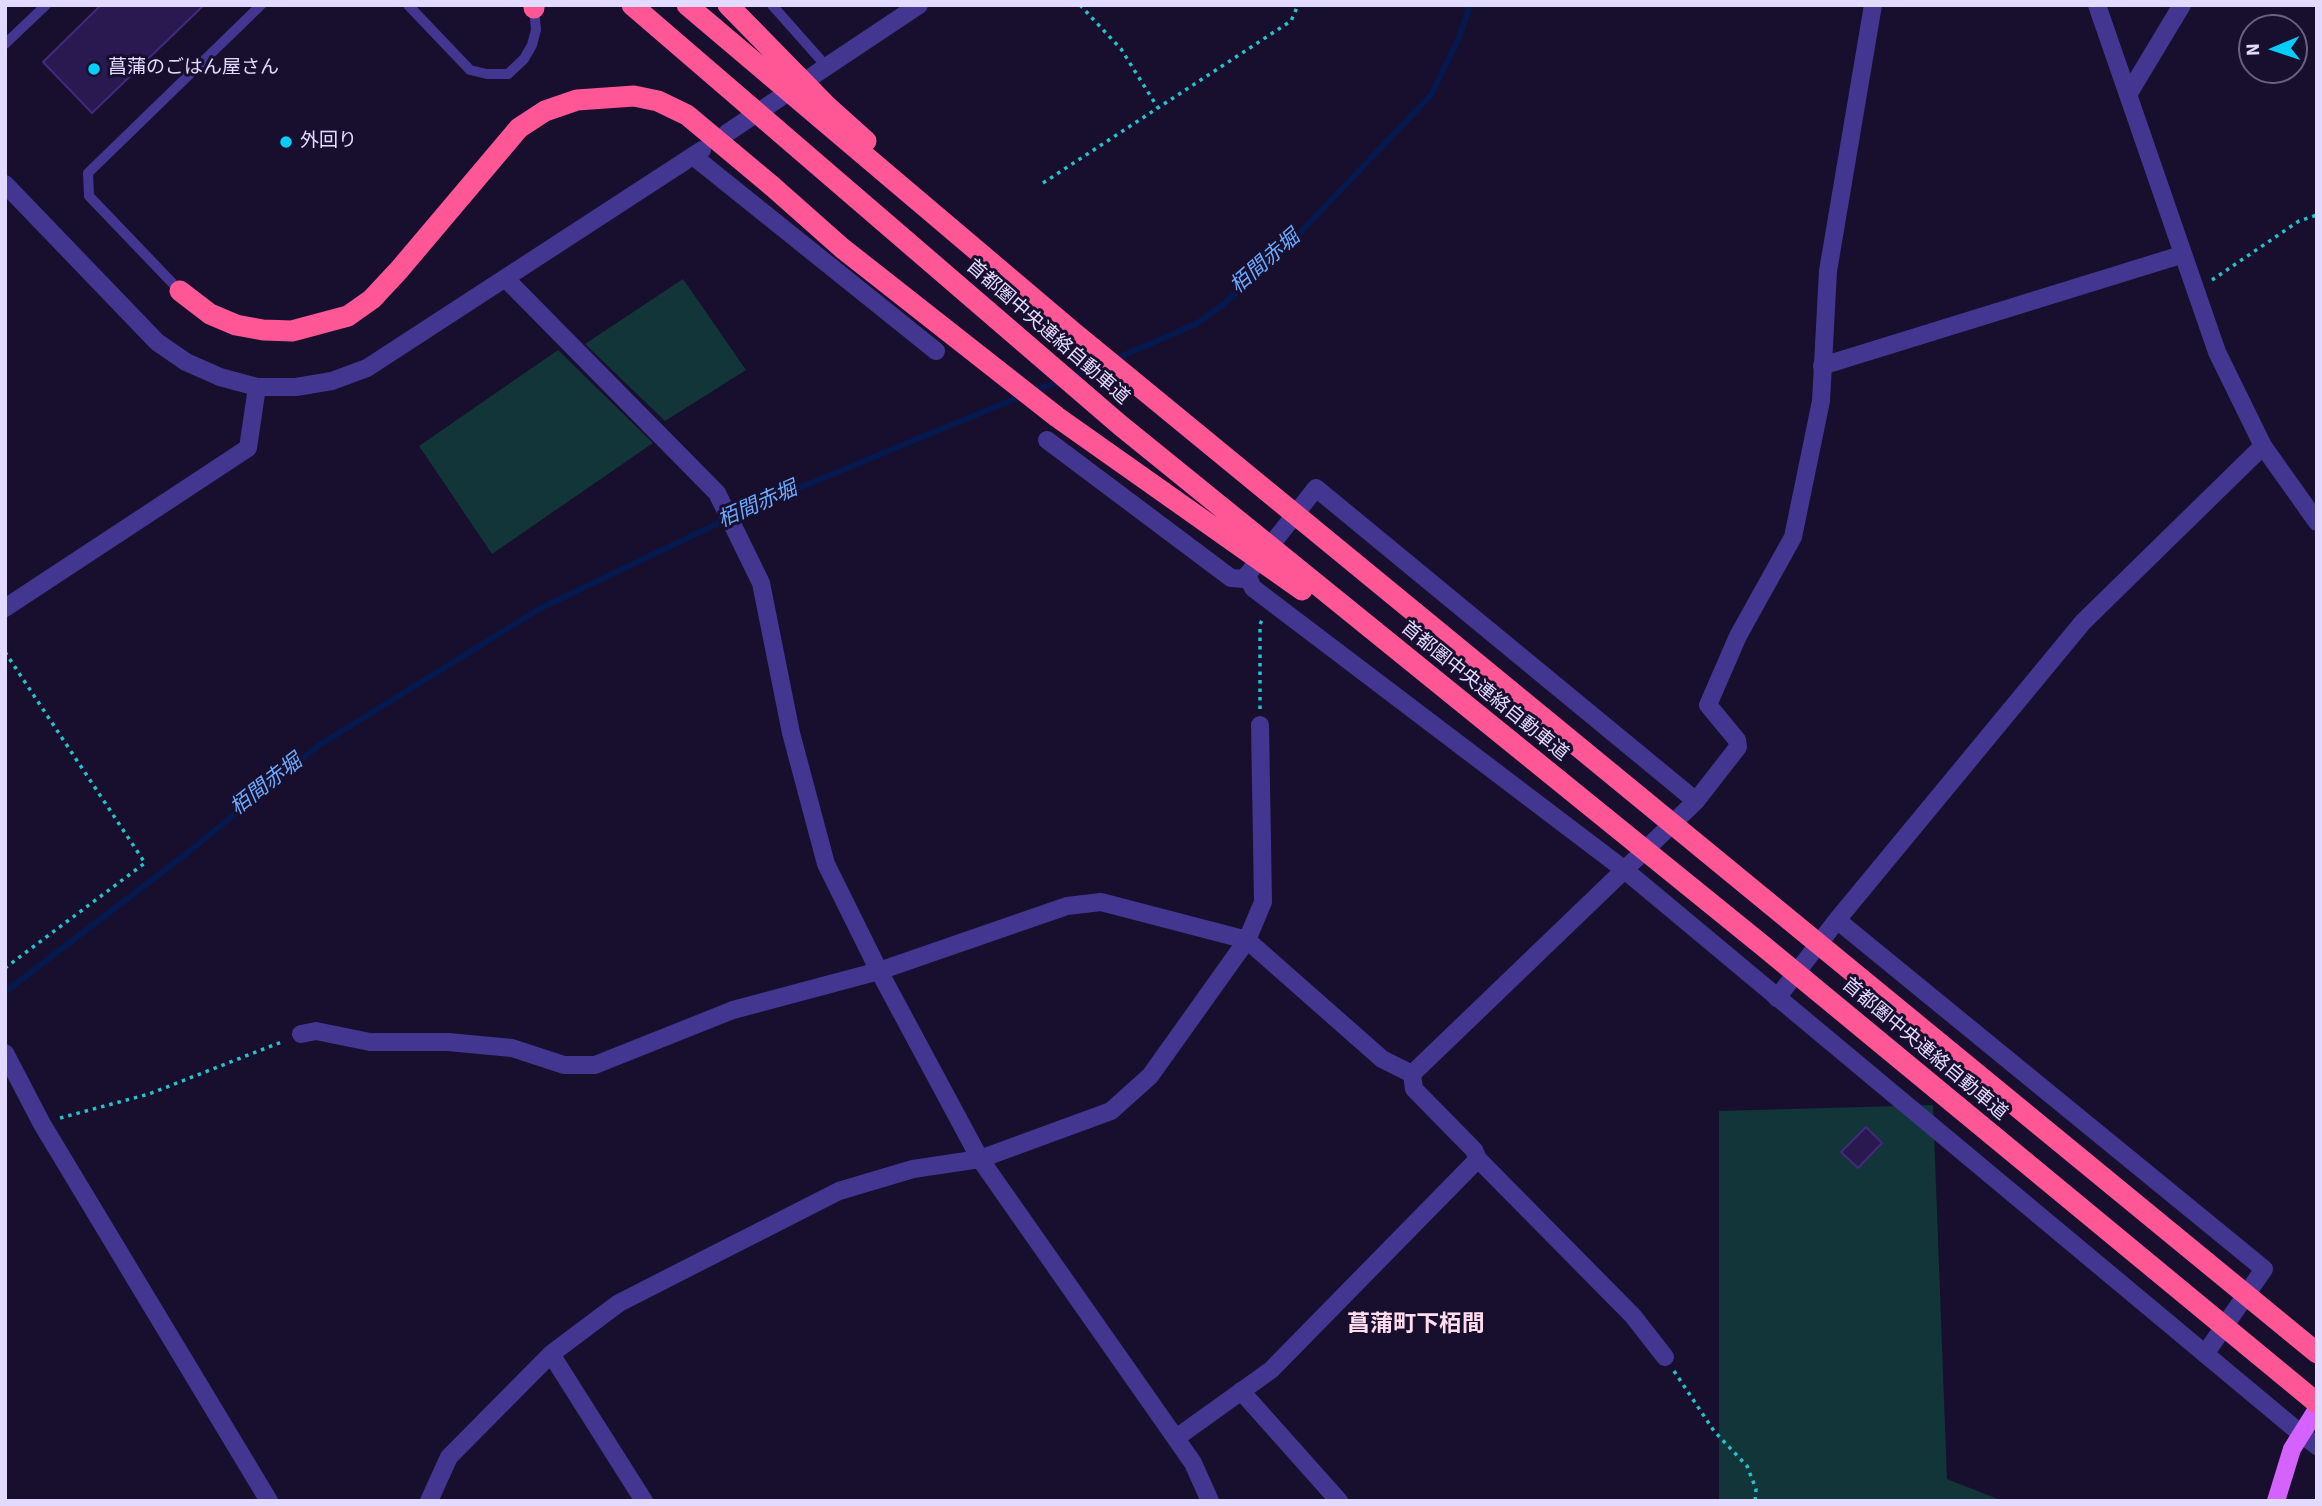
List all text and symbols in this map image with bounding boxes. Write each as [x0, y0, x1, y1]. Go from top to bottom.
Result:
north arrow [2238, 14, 2308, 84]
text: N [2240, 43, 2267, 56]
place label: 菖蒲のごはん屋さん [108, 58, 279, 80]
marker: 菖蒲のごはん屋さん [86, 61, 102, 77]
place label: 外回り [300, 131, 357, 153]
marker: 外回り [278, 134, 294, 150]
water label: 栢間赤堀 [1226, 226, 1306, 300]
street label: 首都圏中央連絡自動車道 [961, 256, 1133, 410]
water label: 栢間赤堀 [715, 477, 801, 535]
street label: 首都圏中央連絡自動車道 [1396, 617, 1572, 767]
water label: 栢間赤堀 [226, 750, 308, 822]
street label: 首都圏中央連絡自動車道 [1837, 974, 2011, 1126]
district label: 菖蒲町下栢間 [1347, 1312, 1485, 1340]

